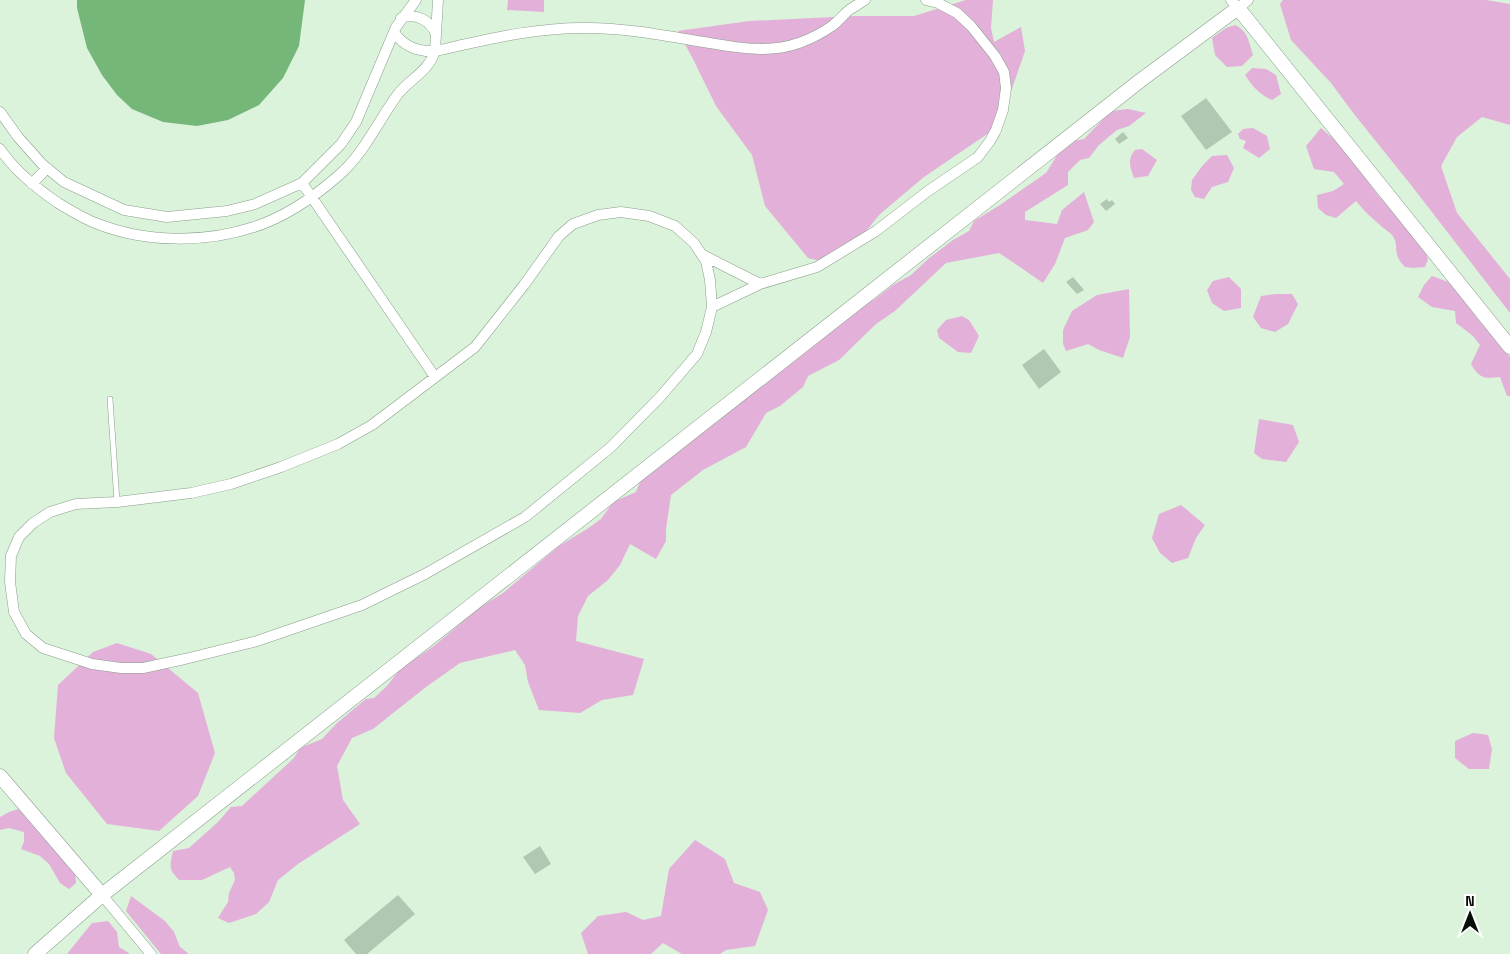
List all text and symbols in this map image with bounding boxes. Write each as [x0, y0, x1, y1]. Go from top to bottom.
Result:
north arrow [1445, 889, 1495, 939]
text: N [1465, 892, 1475, 910]

